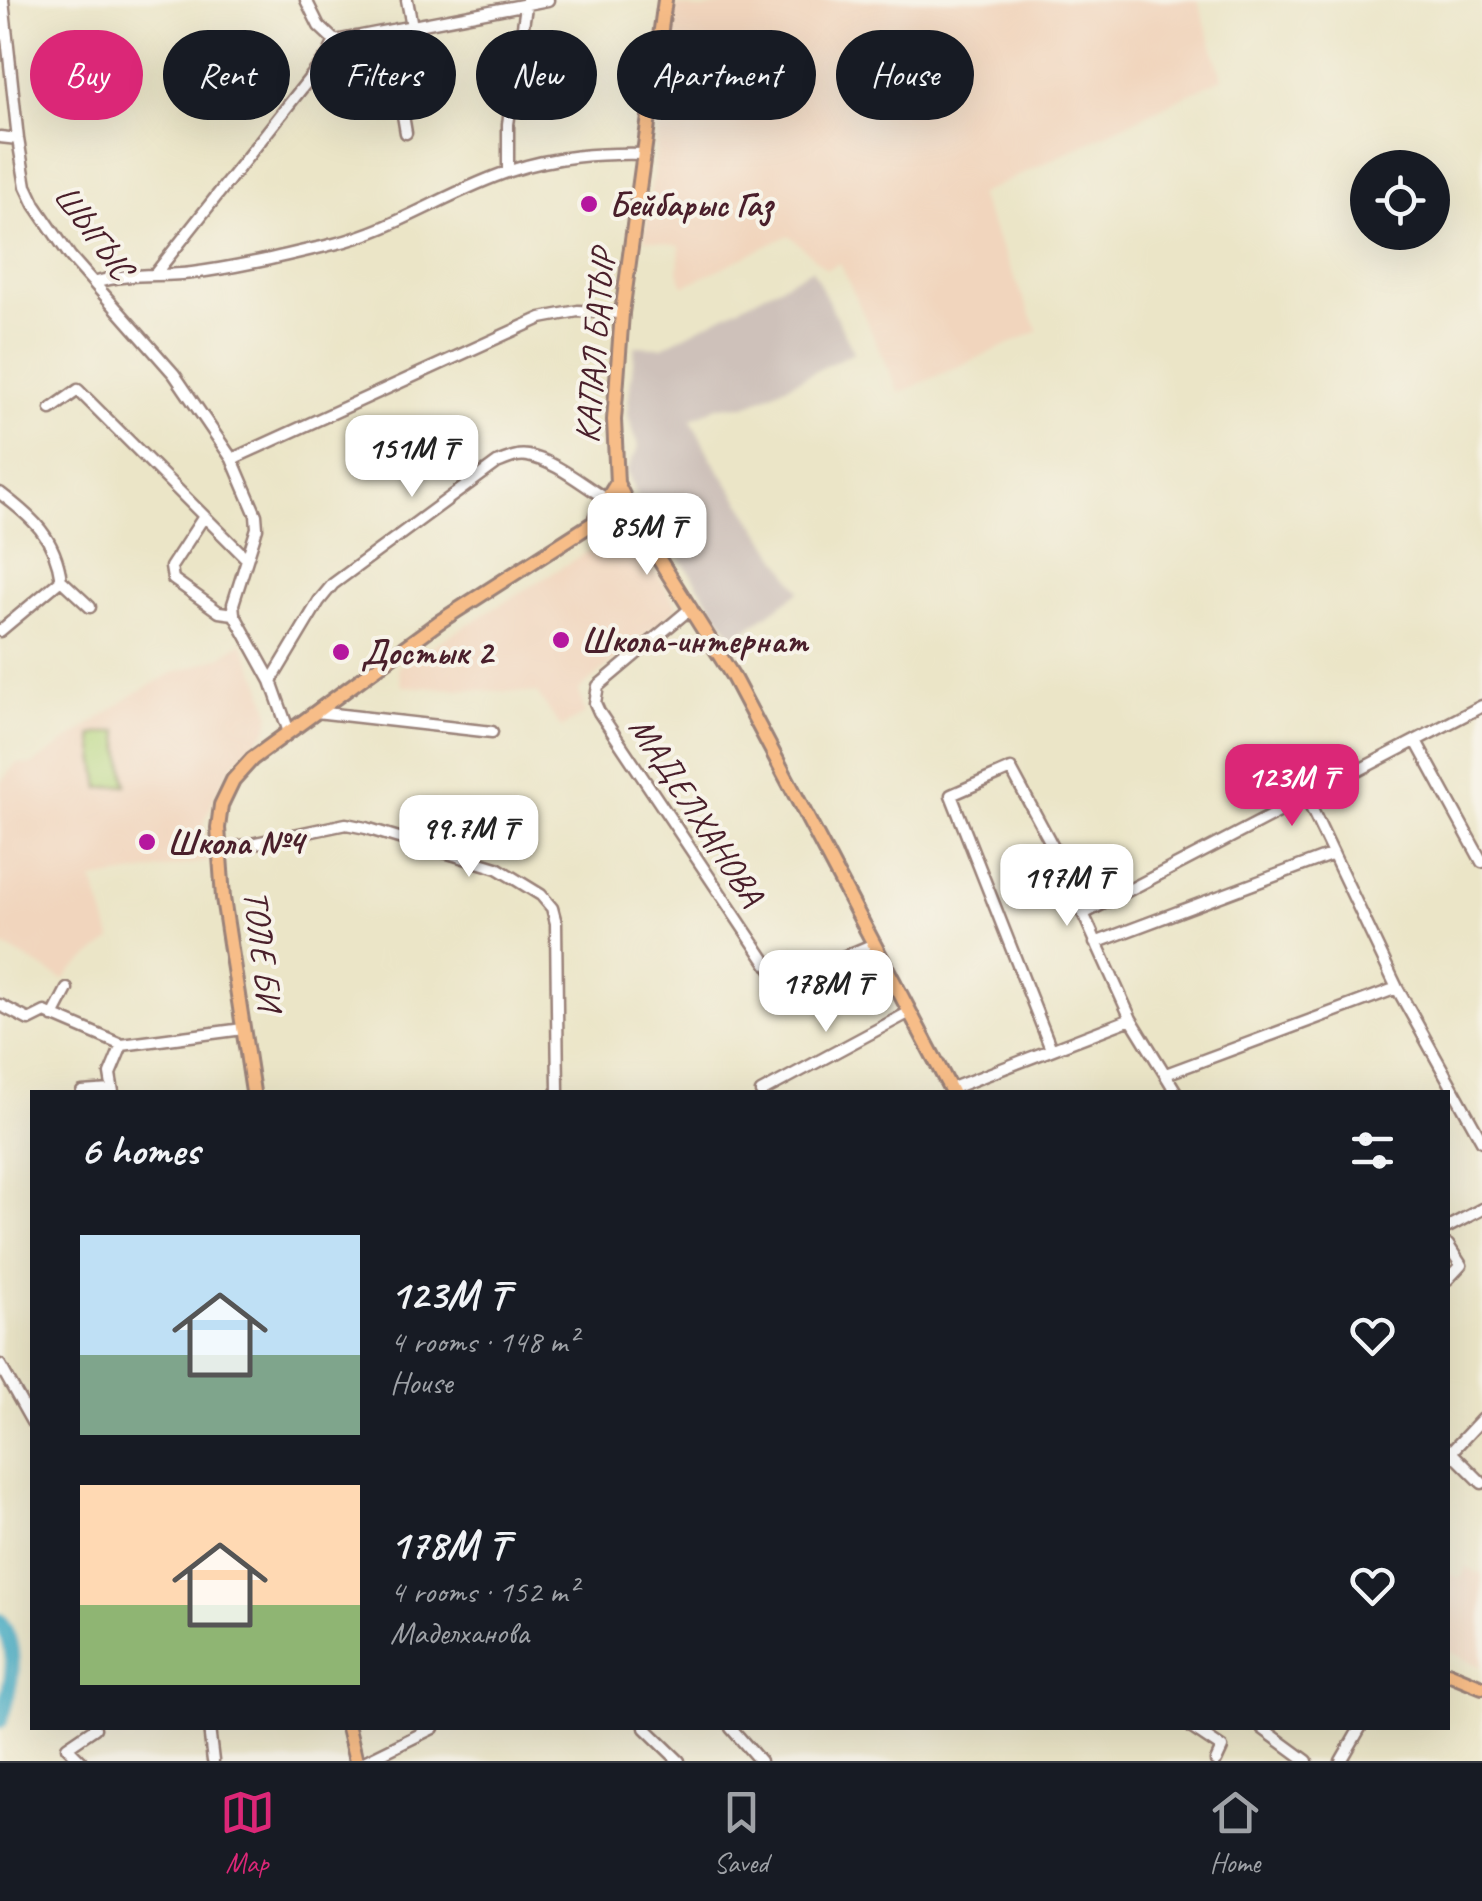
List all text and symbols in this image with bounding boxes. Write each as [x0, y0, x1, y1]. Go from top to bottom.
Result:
chip: Buy [30, 30, 143, 120]
chip: Rent [163, 30, 290, 120]
chip: Filters [310, 30, 456, 120]
chip: New [476, 30, 597, 120]
chip: Apartment [617, 30, 816, 120]
chip: House [836, 30, 974, 120]
map controls [1350, 150, 1450, 250]
button: locate [1350, 150, 1450, 250]
street label: ШЫГЫС [44, 176, 146, 291]
place label: Бейбарыс Газ [609, 182, 776, 227]
marker: Бейбарыс Газ [578, 193, 600, 215]
street label: КАПАЛ БАТЫР [564, 243, 626, 445]
pin: 151M ₸ [331, 415, 493, 500]
text: 151M ₸ [367, 427, 457, 468]
pin: 85M ₸ [577, 493, 717, 578]
text: 85M ₸ [610, 505, 684, 546]
place label: Школа-интернат [581, 618, 810, 663]
marker: Школа-интернат [550, 629, 572, 651]
place label: Достык 2 [361, 630, 496, 675]
marker: Достык 2 [330, 641, 352, 663]
street label: МАДЕЛХАНОВА [619, 708, 776, 915]
pin: 123M ₸ [1211, 744, 1373, 829]
text: 123M ₸ [1247, 756, 1337, 797]
pin: 99.7M ₸ [377, 795, 561, 880]
text: 99.7M ₸ [421, 807, 517, 848]
place label: Школа №4 [167, 820, 308, 865]
marker: Школа №4 [136, 831, 158, 853]
pin: 197M ₸ [986, 844, 1148, 929]
text: 197M ₸ [1022, 856, 1112, 897]
street label: ТОЛЕ БИ [233, 888, 293, 1017]
pin: 178M ₸ [745, 950, 907, 1035]
text: 178M ₸ [781, 962, 871, 1003]
icon: filters [1345, 1123, 1400, 1178]
text: 6 homes [80, 1124, 199, 1177]
text: 123M ₸ [390, 1268, 508, 1321]
icon: home [160, 1275, 280, 1395]
icon: heart [1345, 1308, 1400, 1363]
text: 4 rooms · 148 m² [390, 1321, 577, 1362]
text: House [390, 1362, 452, 1403]
text: 178M ₸ [390, 1518, 508, 1571]
icon: home [160, 1525, 280, 1645]
icon: heart [1345, 1558, 1400, 1613]
text: 4 rooms · 152 m² [390, 1571, 577, 1612]
text: Маделханова [390, 1612, 529, 1653]
tab: Map [220, 1785, 275, 1880]
tab: Saved [714, 1785, 769, 1880]
tab: Home [1208, 1785, 1263, 1880]

